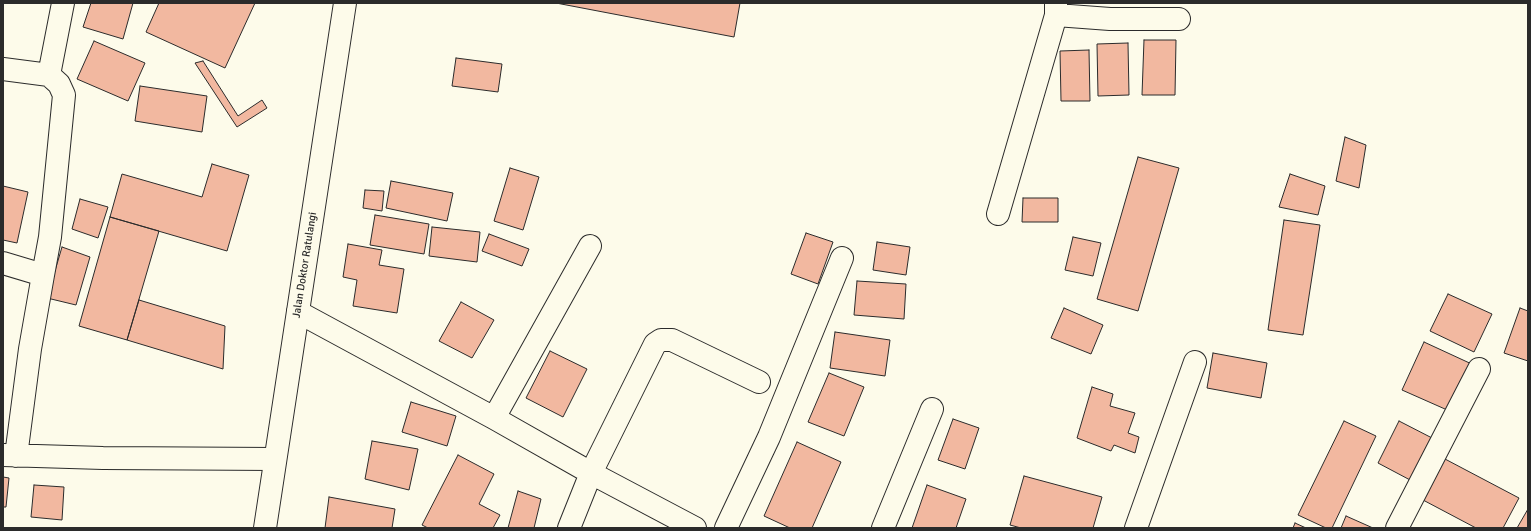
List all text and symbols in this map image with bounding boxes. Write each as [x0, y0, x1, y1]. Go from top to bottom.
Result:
street label: Jalan Doktor Ratulangi [290, 211, 320, 319]

